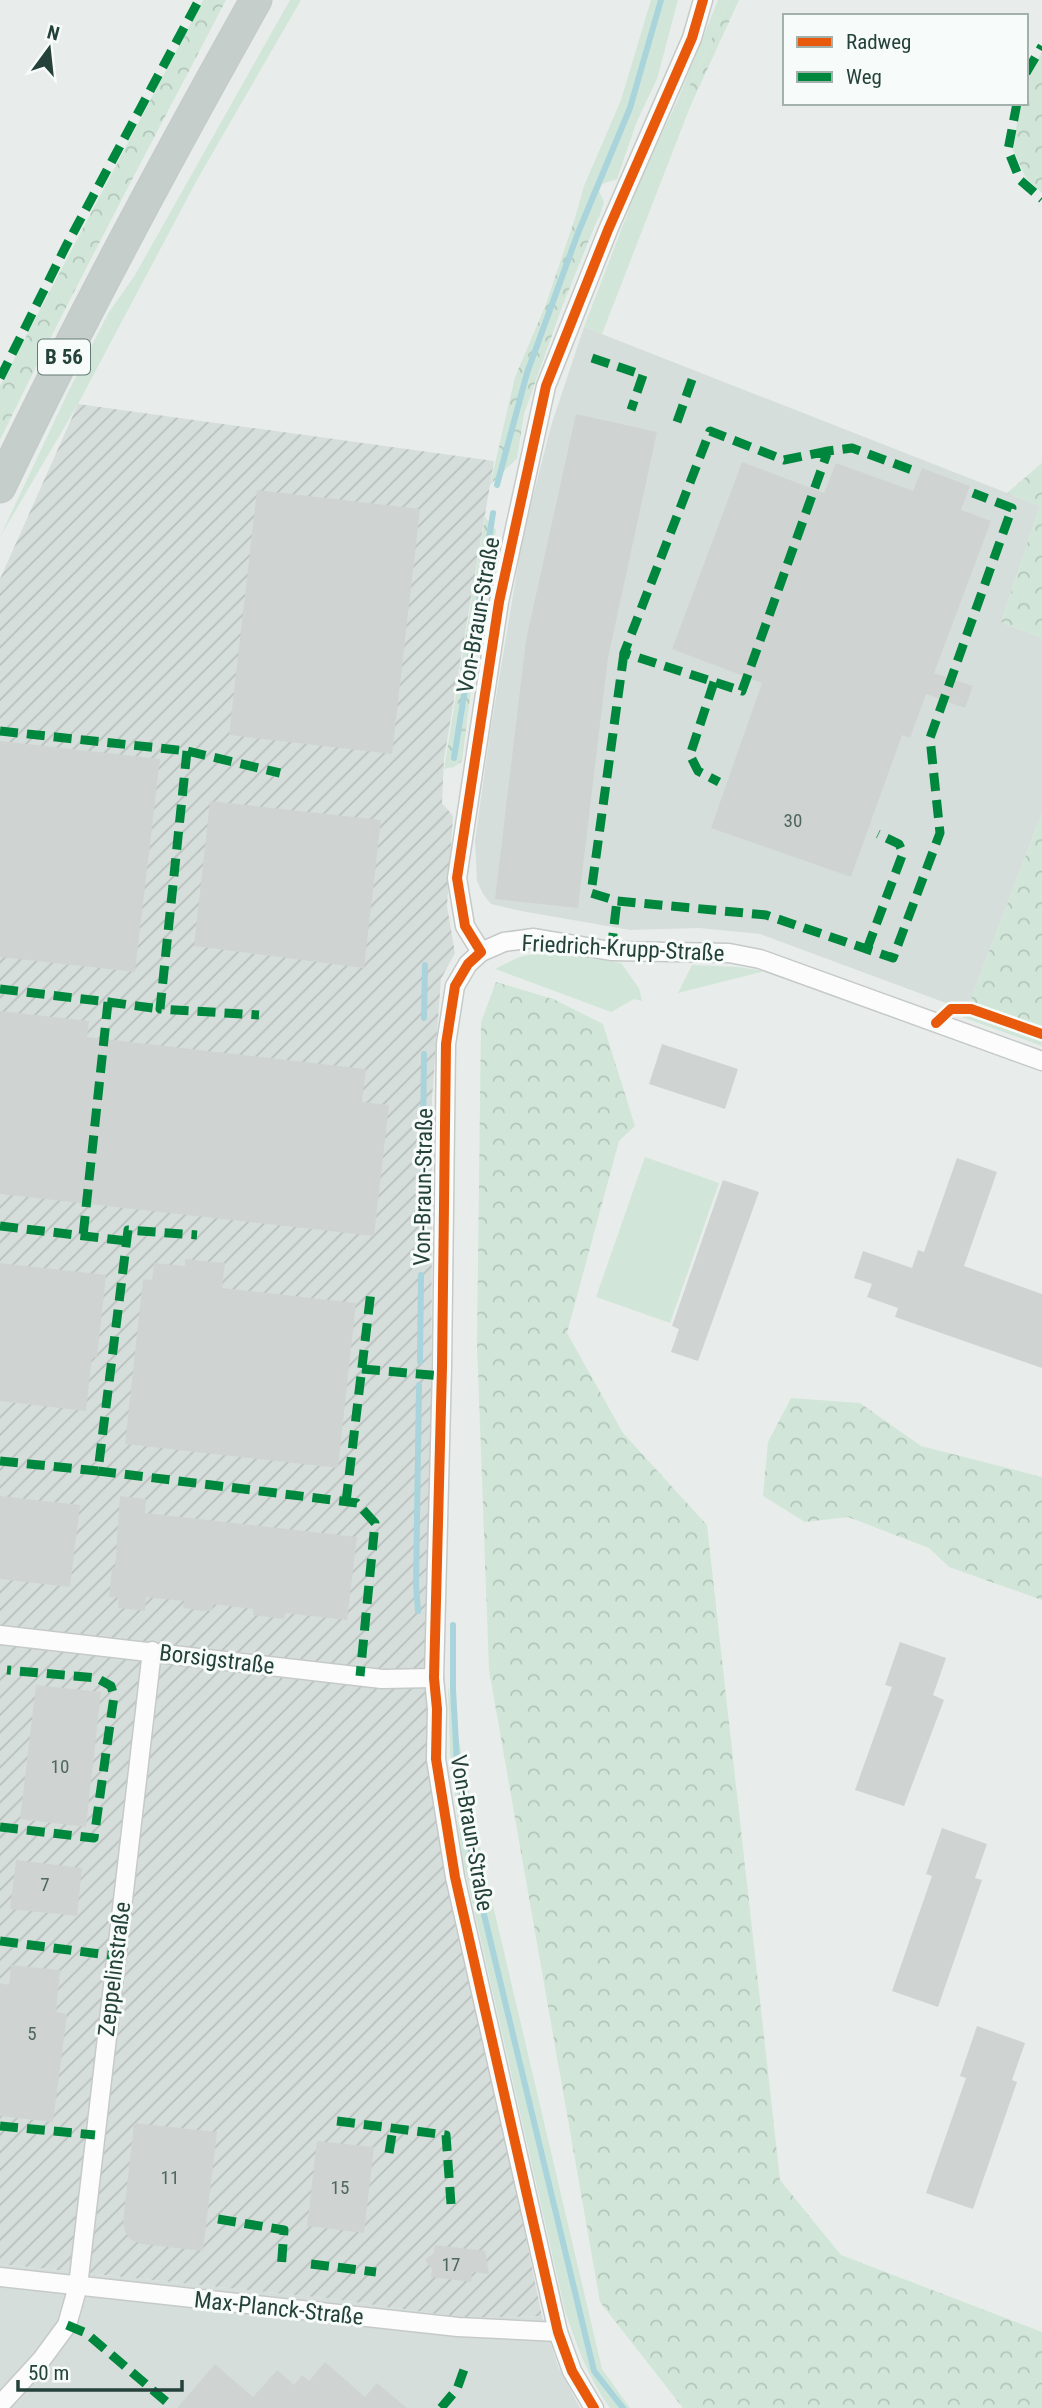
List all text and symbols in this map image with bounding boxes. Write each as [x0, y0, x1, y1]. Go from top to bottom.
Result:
north arrow [14, 14, 84, 84]
legend [783, 14, 1028, 105]
text: N [45, 20, 62, 46]
text: Radweg [846, 30, 911, 54]
text: Weg [846, 65, 882, 89]
road number: B 56 [38, 340, 90, 374]
street label: Von-Braun-Straße [451, 535, 506, 695]
house number: 30 [784, 809, 802, 832]
street label: Friedrich-Krupp-Straße [521, 930, 725, 967]
street label: Von-Braun-Straße [409, 1108, 438, 1266]
street label: Borsigstraße [158, 1639, 276, 1680]
street label: Von-Braun-Straße [444, 1753, 499, 1913]
house number: 10 [51, 1755, 69, 1778]
house number: 7 [40, 1873, 50, 1896]
street label: Zeppelinstraße [93, 1900, 136, 2038]
house number: 5 [27, 2022, 37, 2045]
house number: 11 [161, 2166, 179, 2189]
house number: 15 [331, 2176, 349, 2199]
house number: 17 [442, 2253, 460, 2276]
street label: Max-Planck-Straße [193, 2286, 365, 2331]
scale bar [18, 2348, 182, 2392]
text: 50 m [28, 2361, 69, 2385]

